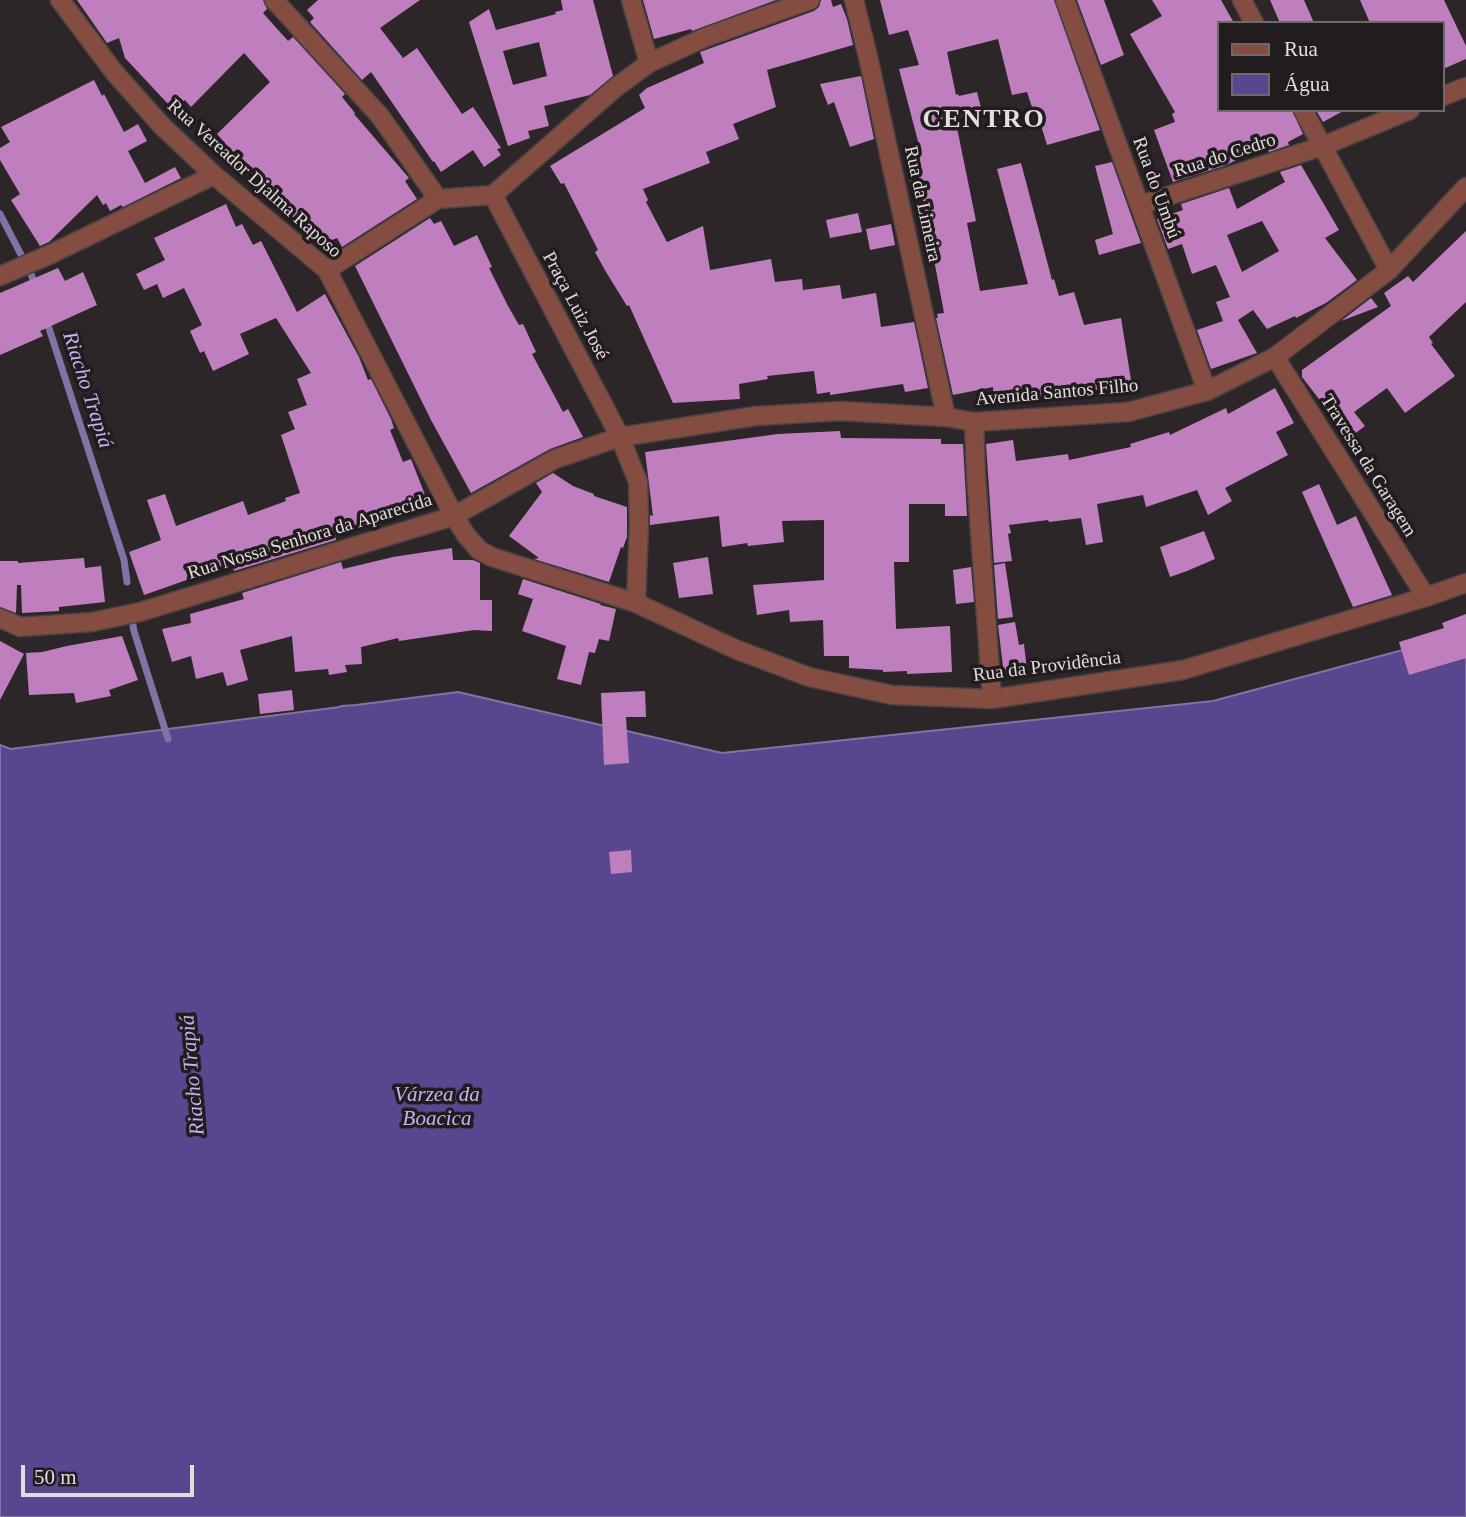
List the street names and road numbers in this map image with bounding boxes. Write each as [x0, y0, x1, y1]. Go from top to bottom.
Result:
street label: Rua Vereador Djalma Raposo [162, 95, 346, 263]
street label: Rua do Cedro [1171, 129, 1279, 183]
street label: Rua do Umbú [1127, 134, 1185, 242]
street label: Rua da Limeira [899, 144, 945, 264]
street label: Praça Luiz José [537, 248, 613, 364]
street label: Avenida Santos Filho [975, 375, 1139, 411]
street label: Travessa da Garagem [1315, 390, 1421, 542]
street label: Rua Nossa Senhora da Aparecida [185, 489, 435, 585]
street label: Rua da Providência [972, 647, 1122, 687]

